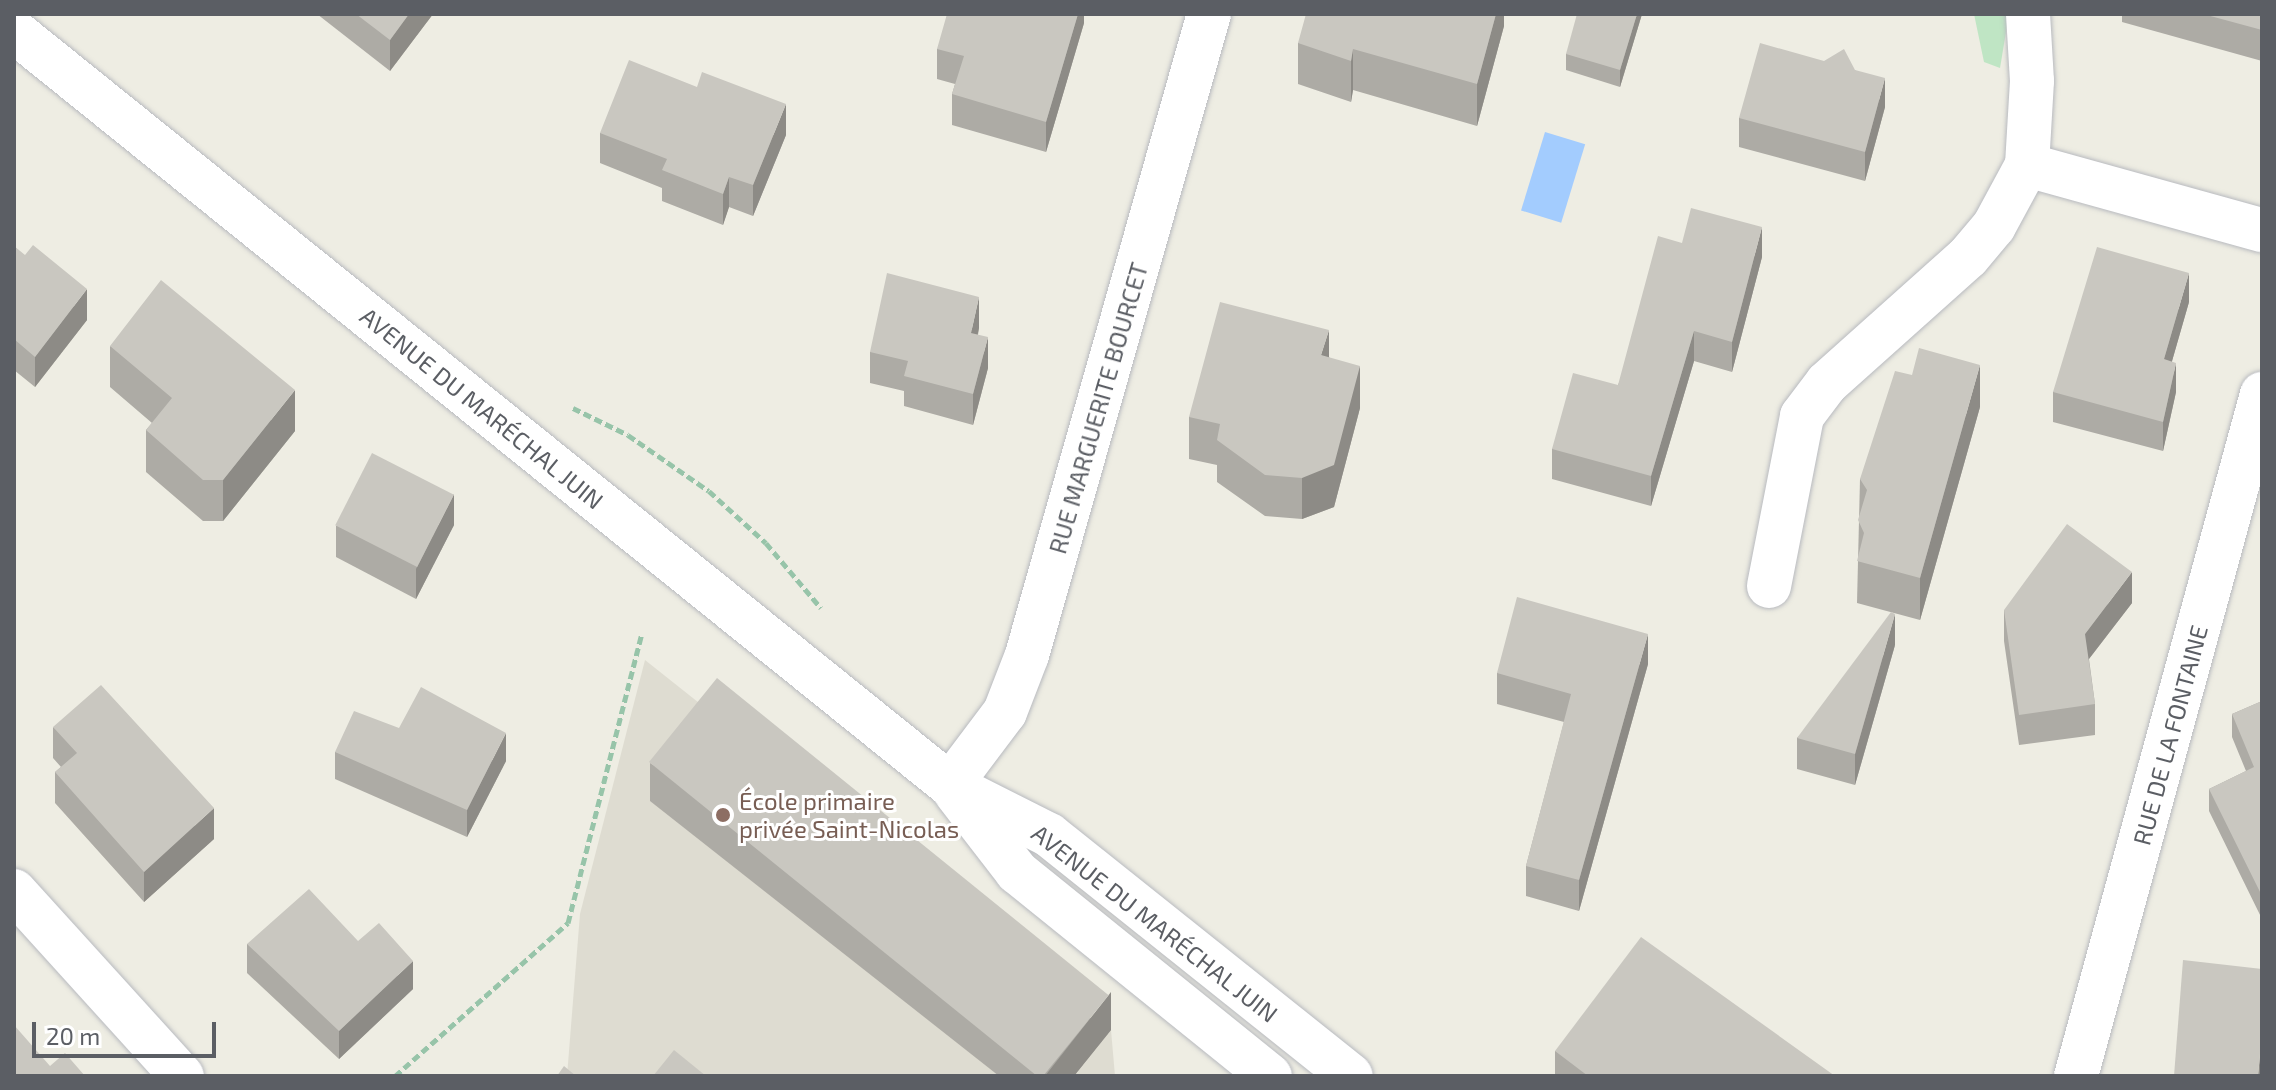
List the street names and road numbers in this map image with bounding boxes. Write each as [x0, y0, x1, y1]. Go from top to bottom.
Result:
street label: RUE MARGUERITE BOURCET [1043, 259, 1153, 557]
street label: AVENUE DU MARÉCHAL JUIN [354, 301, 610, 515]
street label: RUE DE LA FONTAINE [2127, 622, 2213, 848]
street label: AVENUE DU MARÉCHAL JUIN [1026, 818, 1284, 1028]

